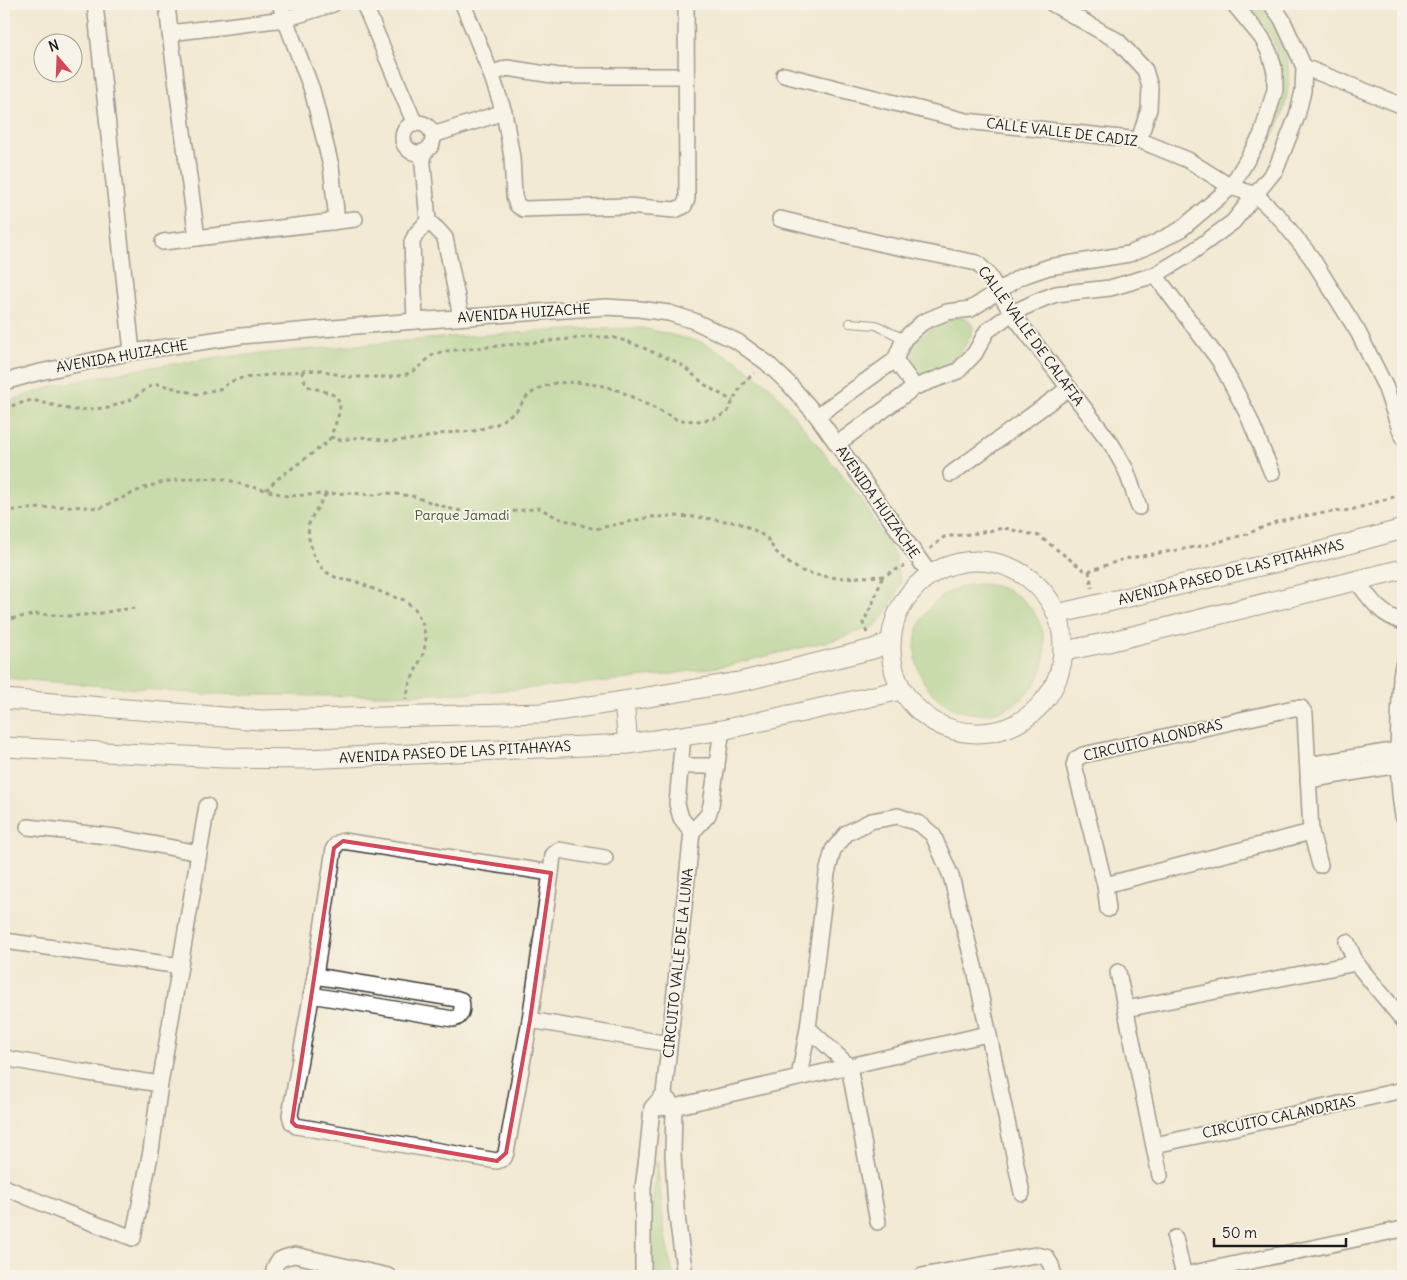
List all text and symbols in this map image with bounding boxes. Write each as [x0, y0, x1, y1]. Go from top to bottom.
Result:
north arrow [32, 32, 82, 82]
text: N [46, 36, 61, 56]
street label: CALLE VALLE DE CADIZ [985, 114, 1139, 150]
street label: CALLE VALLE DE CALAFIA [974, 263, 1088, 409]
street label: AVENIDA HUIZACHE [457, 299, 591, 327]
street label: AVENIDA HUIZACHE [55, 336, 189, 376]
street label: AVENIDA HUIZACHE [832, 442, 924, 562]
park label: Parque Jamadi [414, 506, 510, 524]
street label: AVENIDA PASEO DE LAS PITAHAYAS [1116, 535, 1346, 609]
street label: CIRCUITO ALONDRAS [1082, 715, 1225, 765]
street label: AVENIDA PASEO DE LAS PITAHAYAS [339, 737, 572, 767]
street label: CIRCUITO VALLE DE LA LUNA [659, 867, 697, 1059]
street label: CIRCUITO CALANDRIAS [1201, 1092, 1358, 1142]
scale bar [1214, 1215, 1347, 1247]
text: 50 m [1222, 1223, 1257, 1242]

